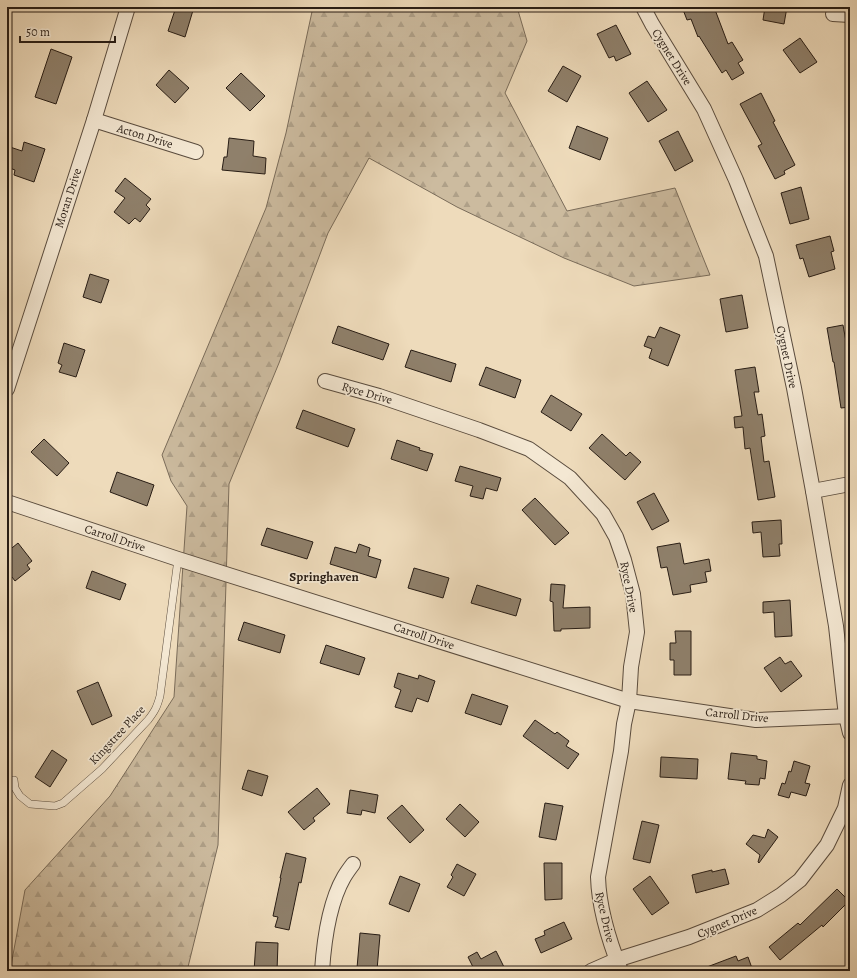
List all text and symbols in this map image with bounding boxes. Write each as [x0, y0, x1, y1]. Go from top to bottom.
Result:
scale bar [20, 18, 115, 44]
text: 50 m [26, 24, 50, 40]
street label: Cygnet Drive [648, 26, 696, 88]
street label: Acton Drive [114, 120, 175, 152]
street label: Moran Drive [51, 166, 85, 230]
street label: Cygnet Drive [773, 324, 801, 390]
street label: Ryce Drive [340, 378, 394, 408]
street label: Carroll Drive [82, 521, 148, 555]
street label: Ryce Drive [616, 560, 642, 614]
district label: Springhaven [289, 568, 359, 585]
street label: Carroll Drive [391, 619, 457, 653]
street label: Kingstree Place [85, 702, 149, 768]
street label: Carroll Drive [705, 704, 769, 726]
street label: Ryce Drive [591, 890, 619, 944]
street label: Cygnet Drive [695, 902, 759, 942]

